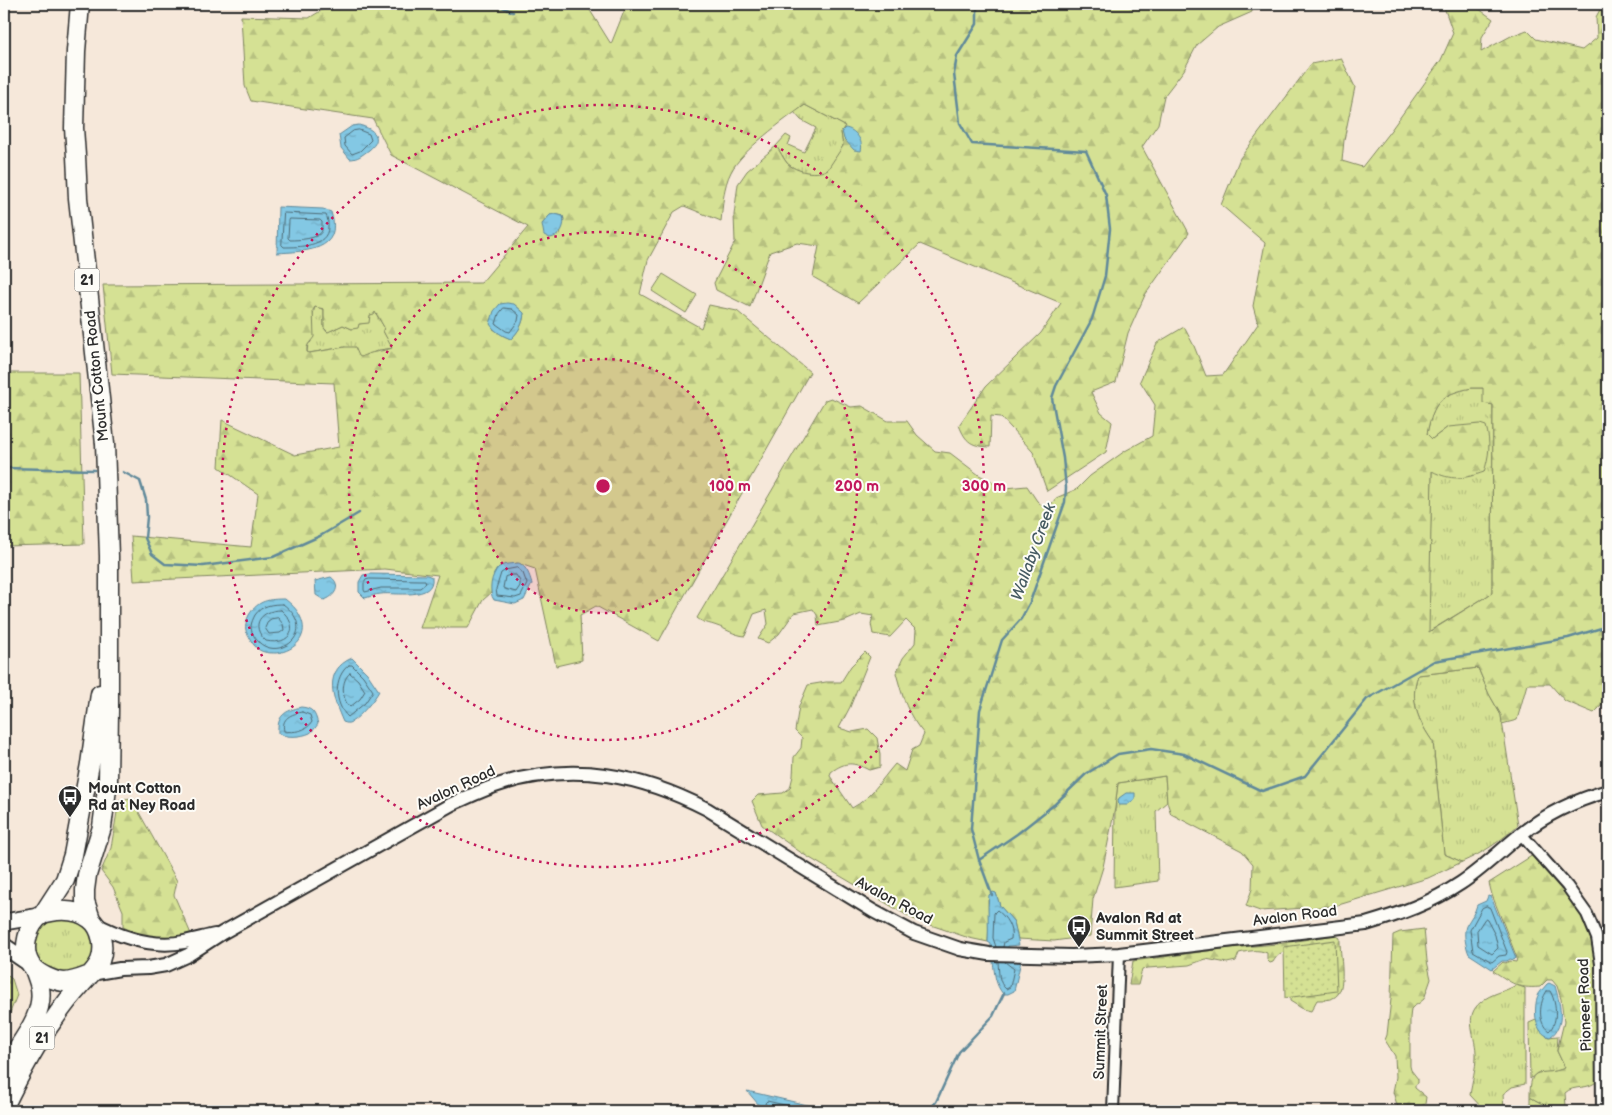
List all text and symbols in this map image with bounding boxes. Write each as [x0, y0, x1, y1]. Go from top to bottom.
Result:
road number: 21 [74, 268, 100, 292]
street label: Mount Cotton Road [81, 309, 113, 443]
centre of rings [594, 477, 612, 495]
text: 100 m [709, 477, 751, 496]
text: 200 m [835, 477, 879, 496]
text: 300 m [962, 477, 1006, 496]
water label: Wallaby Creek [1008, 500, 1061, 603]
street label: Avalon Road [414, 761, 498, 815]
place label: Mount Cotton Rd at Ney Road [88, 779, 195, 815]
bus stop icon: Mount Cotton Rd at Ney Road [57, 784, 83, 818]
street label: Avalon Road [852, 873, 936, 929]
street label: Avalon Road [1252, 901, 1338, 931]
place label: Avalon Rd at Summit Street [1095, 909, 1194, 945]
bus stop icon: Avalon Rd at Summit Street [1066, 914, 1092, 948]
street label: Pioneer Road [1574, 958, 1596, 1052]
street label: Summit Street [1090, 984, 1112, 1080]
road number: 21 [30, 1026, 54, 1050]

